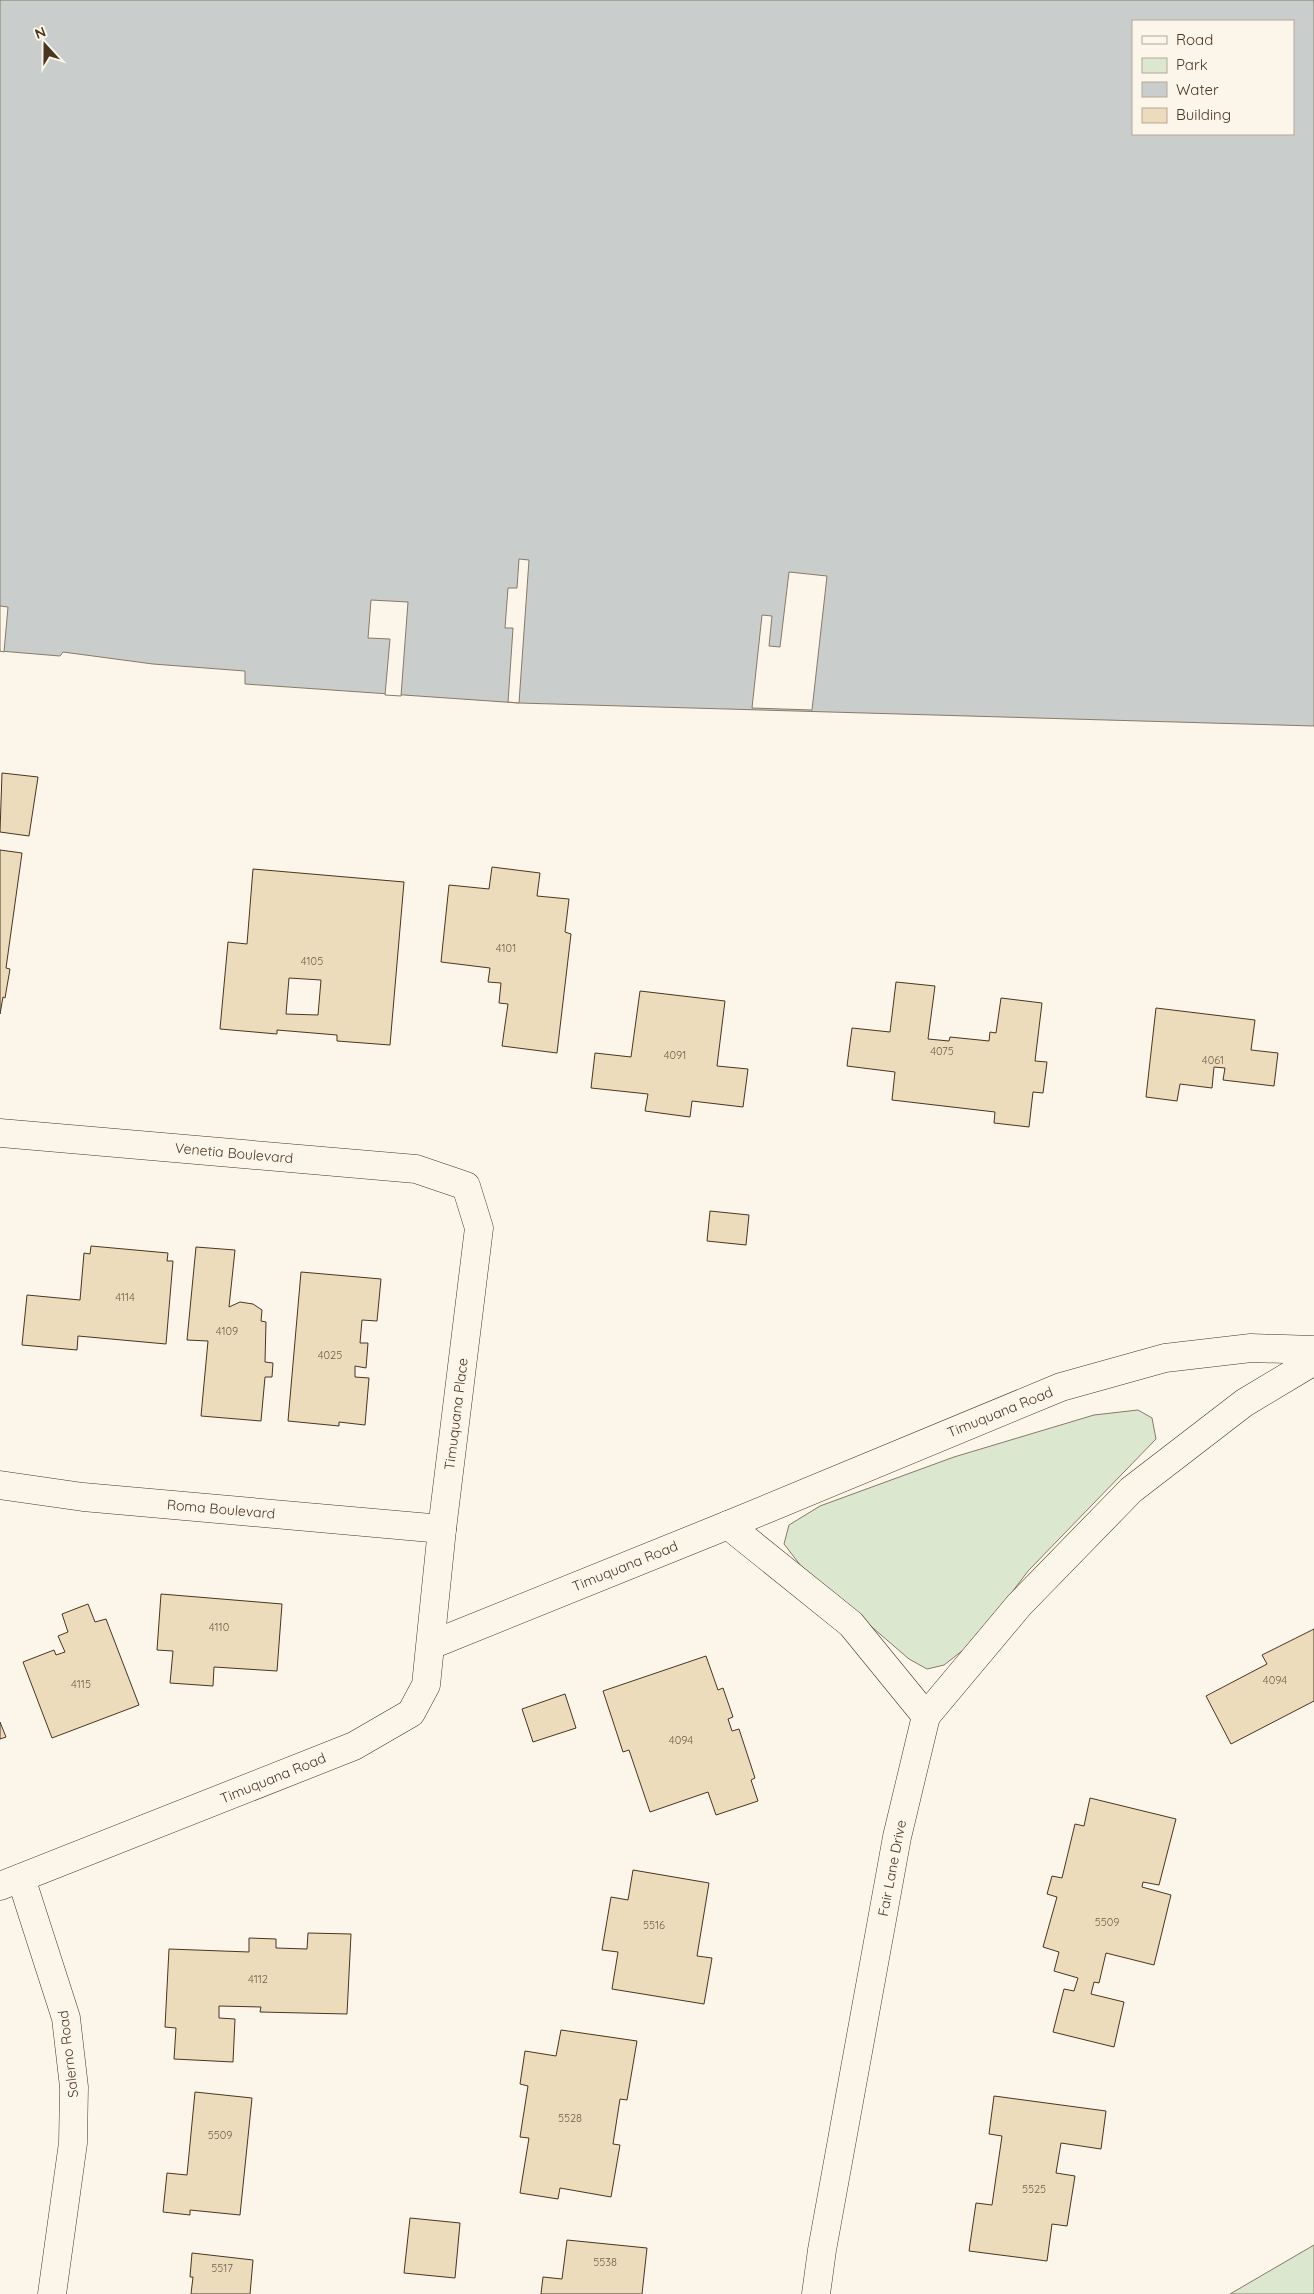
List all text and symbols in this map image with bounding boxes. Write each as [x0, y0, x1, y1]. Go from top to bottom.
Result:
north arrow [20, 20, 70, 70]
legend [1132, 20, 1294, 135]
text: N [32, 23, 48, 43]
text: Road [1176, 30, 1213, 49]
text: Park [1176, 55, 1208, 74]
text: Water [1176, 80, 1219, 99]
text: Building [1176, 105, 1231, 124]
house number: 4101 [496, 941, 516, 955]
house number: 4105 [301, 954, 323, 968]
house number: 4075 [930, 1044, 954, 1058]
house number: 4091 [664, 1048, 686, 1062]
house number: 4061 [1202, 1053, 1224, 1067]
street label: Venetia Boulevard [174, 1139, 294, 1167]
house number: 4114 [115, 1290, 135, 1304]
house number: 4109 [216, 1324, 238, 1338]
house number: 4025 [318, 1348, 342, 1362]
street label: Timuquana Place [440, 1357, 472, 1471]
street label: Timuquana Road [945, 1383, 1055, 1441]
street label: Roma Boulevard [166, 1495, 276, 1523]
street label: Timuquana Road [570, 1537, 680, 1595]
house number: 4110 [209, 1620, 229, 1634]
house number: 4094 [1263, 1673, 1287, 1687]
house number: 4115 [71, 1677, 91, 1691]
house number: 4094 [669, 1733, 693, 1747]
street label: Timuquana Road [218, 1749, 328, 1807]
street label: Fair Lane Drive [874, 1818, 910, 1918]
house number: 5509 [1095, 1915, 1119, 1929]
house number: 5516 [643, 1918, 665, 1932]
house number: 4112 [248, 1972, 268, 1986]
street label: Salerno Road [54, 2009, 82, 2099]
house number: 5528 [558, 2111, 582, 2125]
house number: 5509 [208, 2128, 232, 2142]
house number: 5525 [1022, 2182, 1046, 2196]
house number: 5538 [593, 2255, 617, 2269]
house number: 5517 [211, 2261, 233, 2275]

